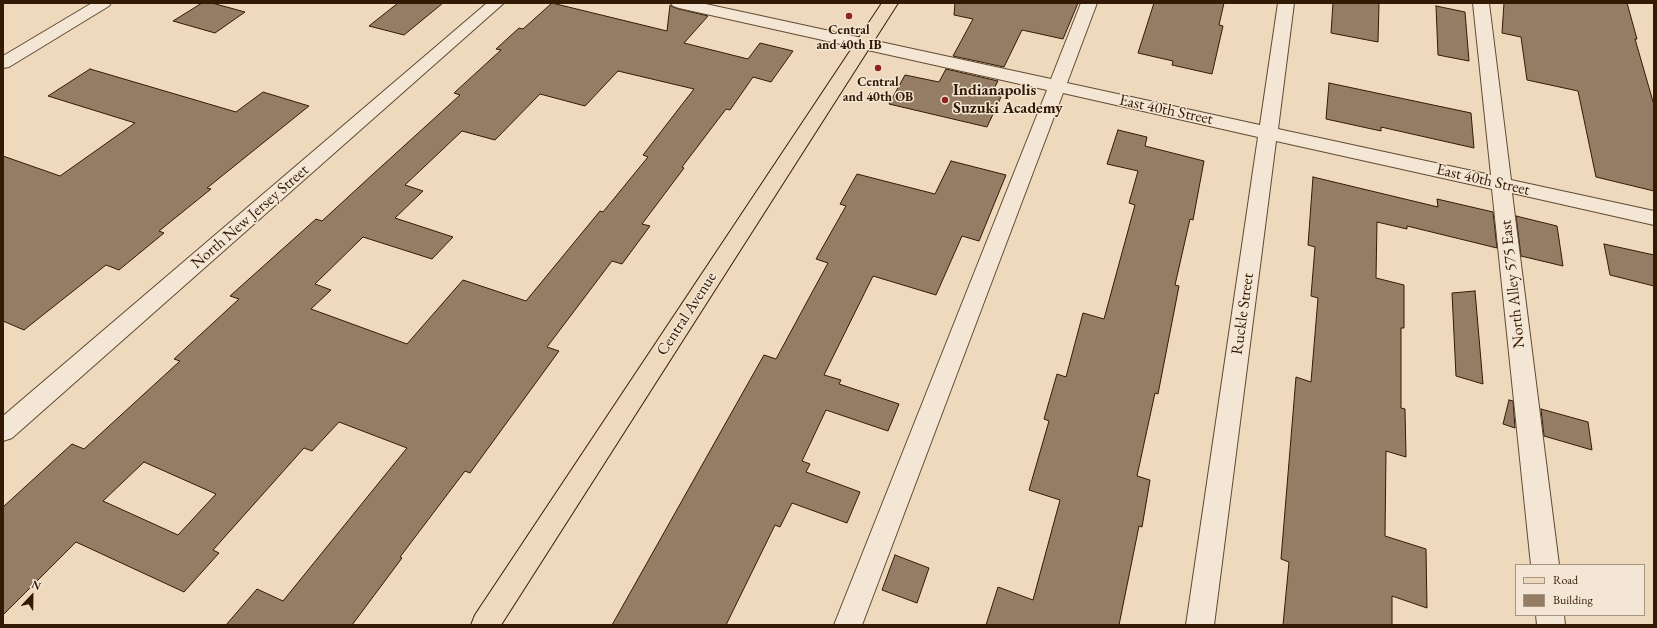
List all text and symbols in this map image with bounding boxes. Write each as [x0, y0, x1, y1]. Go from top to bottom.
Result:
marker: Central and 40th IB [844, 11, 854, 21]
place label: Central and 40th IB [816, 22, 882, 53]
marker: Central and 40th OB [873, 63, 883, 73]
place label: Central and 40th OB [843, 74, 913, 105]
place label: Indianapolis Suzuki Academy [953, 81, 1063, 119]
street label: East 40th Street [1117, 91, 1215, 129]
marker: Indianapolis Suzuki Academy [940, 95, 950, 105]
street label: East 40th Street [1434, 160, 1532, 200]
street label: North New Jersey Street [187, 161, 313, 273]
street label: North Alley 575 East [1497, 219, 1529, 349]
street label: Central Avenue [653, 269, 721, 359]
street label: Ruckle Street [1228, 272, 1258, 356]
legend [1515, 564, 1645, 616]
text: Road [1553, 572, 1578, 588]
north arrow [12, 576, 52, 616]
text: N [30, 577, 43, 593]
text: Building [1553, 592, 1593, 608]

